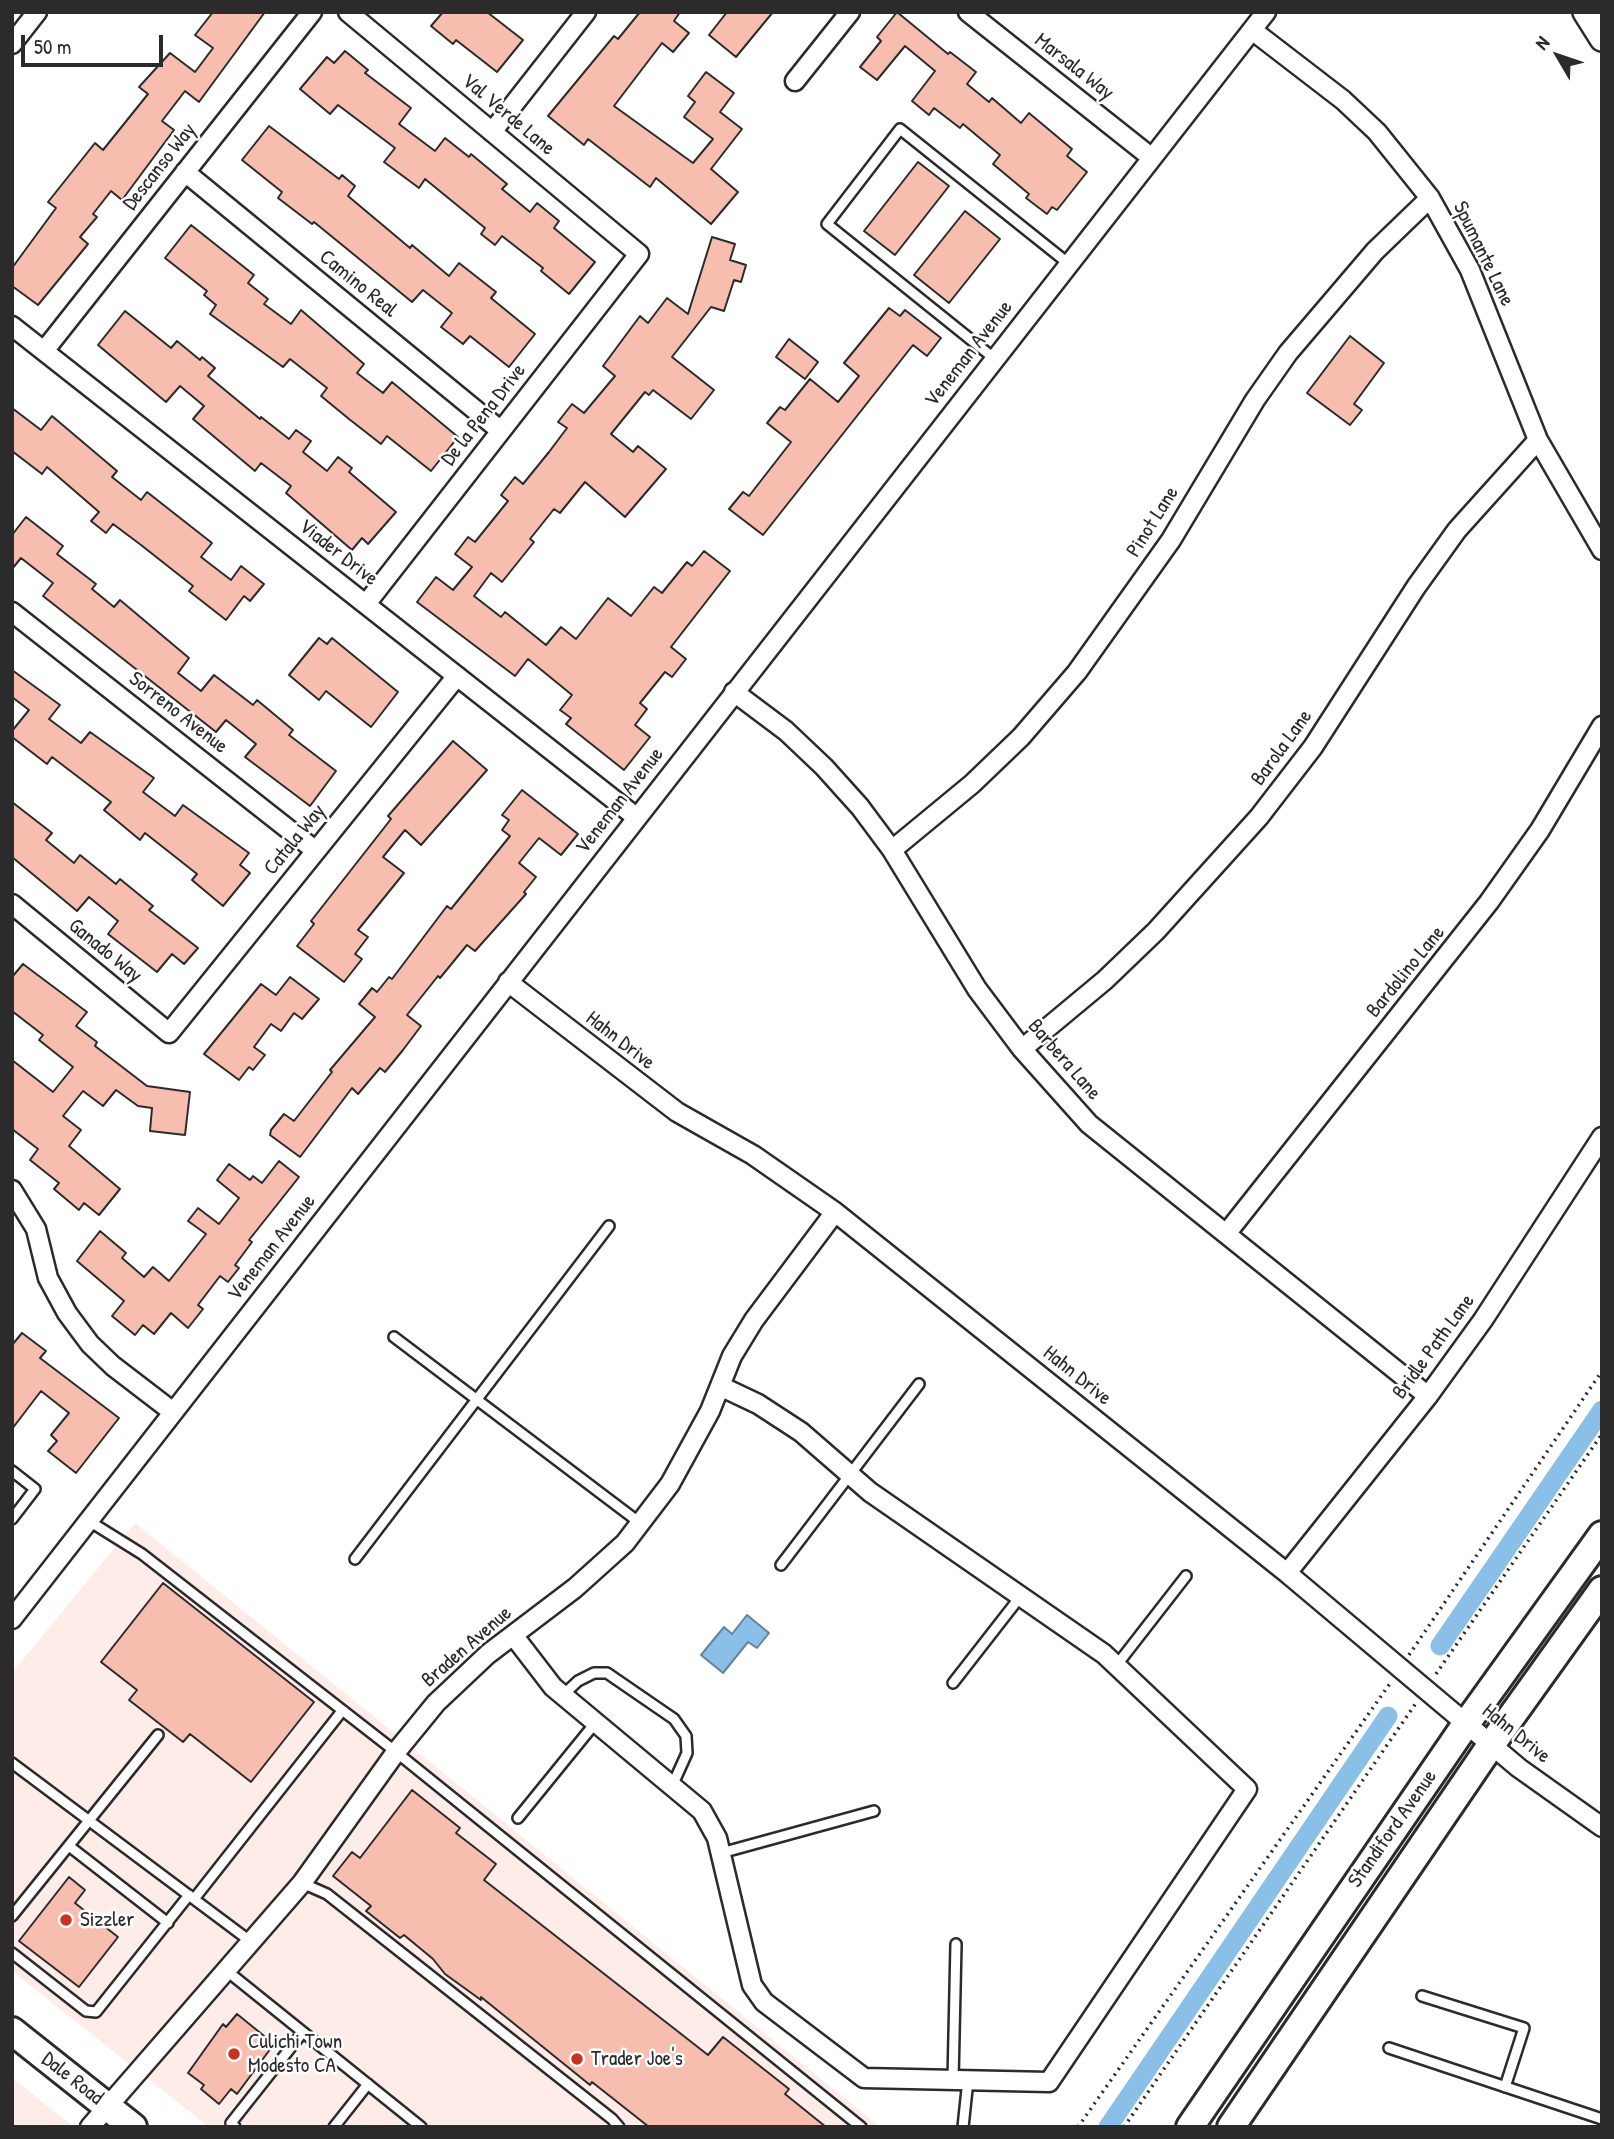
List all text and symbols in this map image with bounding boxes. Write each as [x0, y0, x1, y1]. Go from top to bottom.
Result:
scale bar [24, 21, 166, 65]
north arrow [1523, 21, 1593, 91]
street label: Marsala Way [1029, 28, 1119, 106]
text: N [1528, 31, 1555, 55]
text: 50 m [34, 32, 71, 61]
street label: Val Verde Lane [456, 69, 560, 161]
street label: Descanso Way [118, 118, 202, 216]
street label: Spumante Lane [1447, 198, 1519, 310]
street label: Camino Real [314, 245, 402, 323]
street label: Veneman Avenue [920, 296, 1018, 412]
street label: De la Pena Drive [436, 359, 532, 471]
street label: Pinot Lane [1121, 482, 1185, 562]
street label: Viader Drive [293, 514, 383, 592]
street label: Sorreno Avenue [123, 667, 233, 759]
street label: Barola Lane [1246, 705, 1318, 791]
street label: Veneman Avenue [571, 743, 669, 859]
street label: Catala Way [259, 799, 331, 881]
street label: Ganado Way [63, 914, 147, 988]
street label: Bardolino Lane [1361, 921, 1451, 1023]
street label: Hahn Drive [580, 1006, 660, 1076]
street label: Barbera Lane [1022, 1014, 1106, 1106]
street label: Veneman Avenue [223, 1190, 321, 1306]
street label: Bridle Path Lane [1388, 1290, 1480, 1404]
street label: Hahn Drive [1038, 1341, 1116, 1411]
street label: Braden Avenue [417, 1601, 517, 1693]
street label: Hahn Drive [1477, 1699, 1555, 1769]
street label: Standiford Avenue [1343, 1765, 1443, 1893]
place label: Sizzler [80, 1907, 134, 1933]
marker: Sizzler [58, 1912, 74, 1928]
place label: Culichi Town Modesto CA [248, 2029, 342, 2079]
marker: Culichi Town Modesto CA [226, 2046, 242, 2062]
place label: Trader Joe's [591, 2046, 683, 2072]
street label: Dale Road [36, 2047, 108, 2111]
marker: Trader Joe's [569, 2051, 585, 2067]

